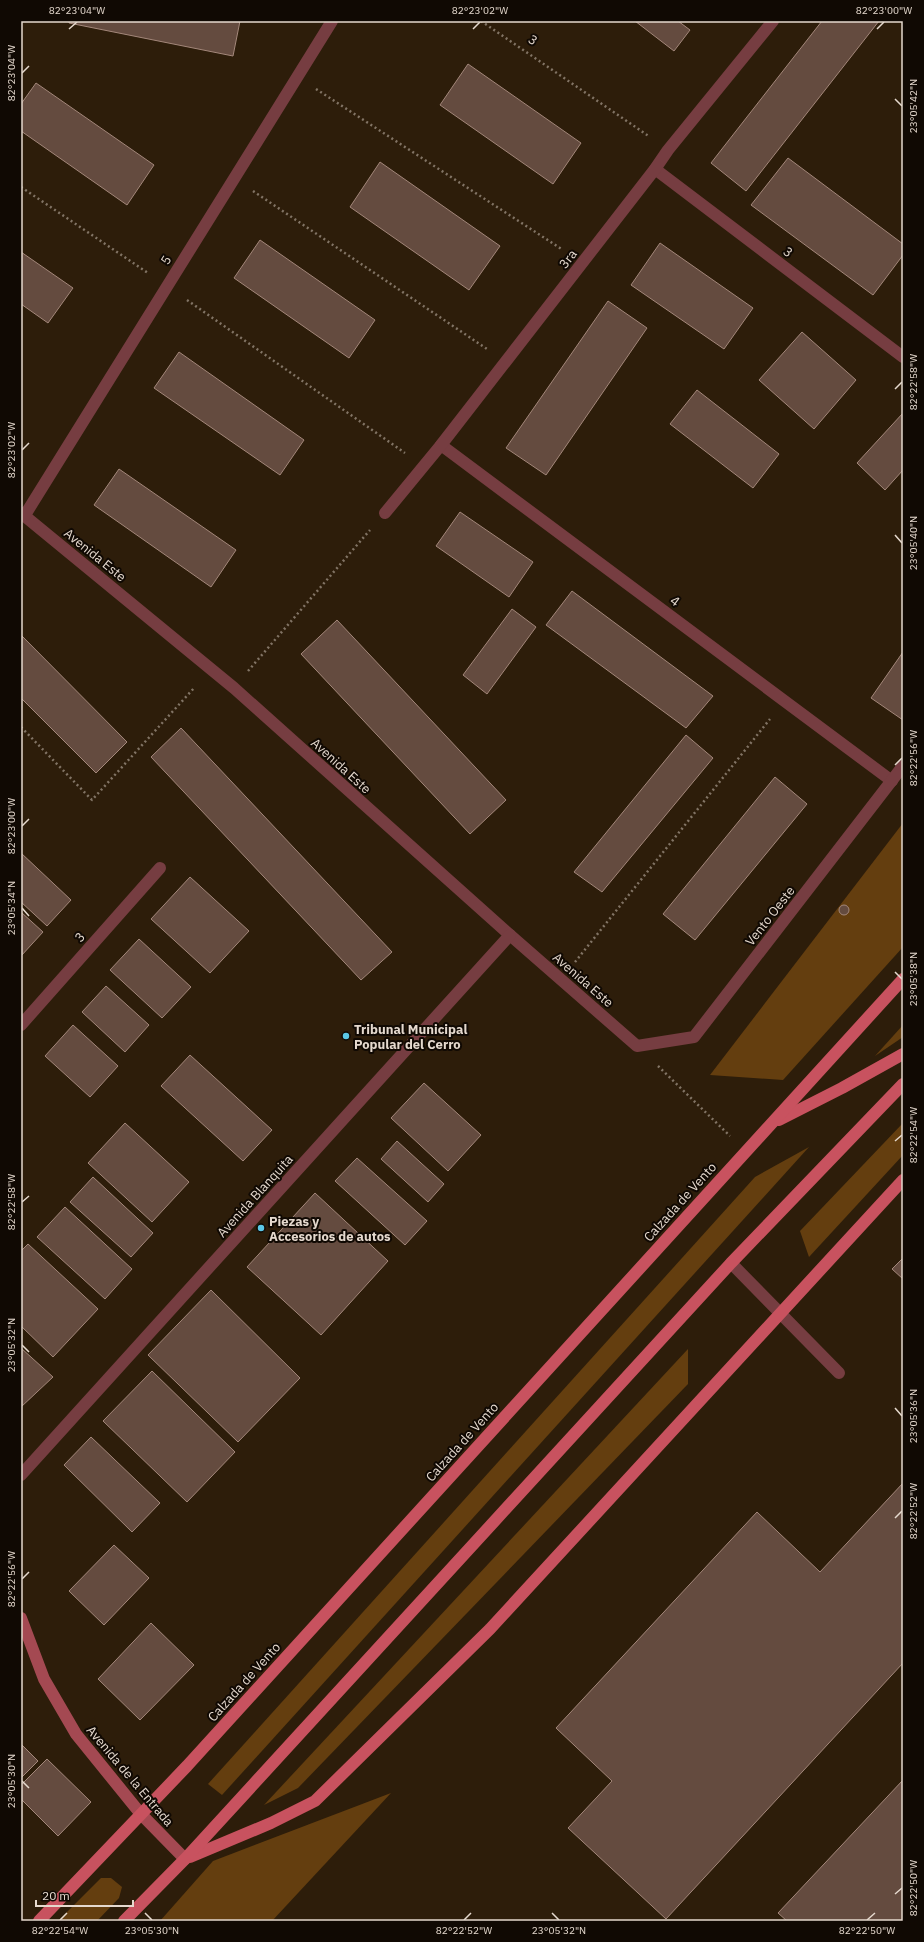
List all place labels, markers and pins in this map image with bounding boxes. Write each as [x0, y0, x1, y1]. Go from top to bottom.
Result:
place label: Tribunal Municipal Popular del Cerro [354, 1021, 467, 1053]
marker: Tribunal Municipal Popular del Cerro [341, 1031, 351, 1041]
place label: Piezas y Accesorios de autos [269, 1213, 391, 1245]
marker: Piezas y Accesorios de autos [256, 1223, 266, 1233]

